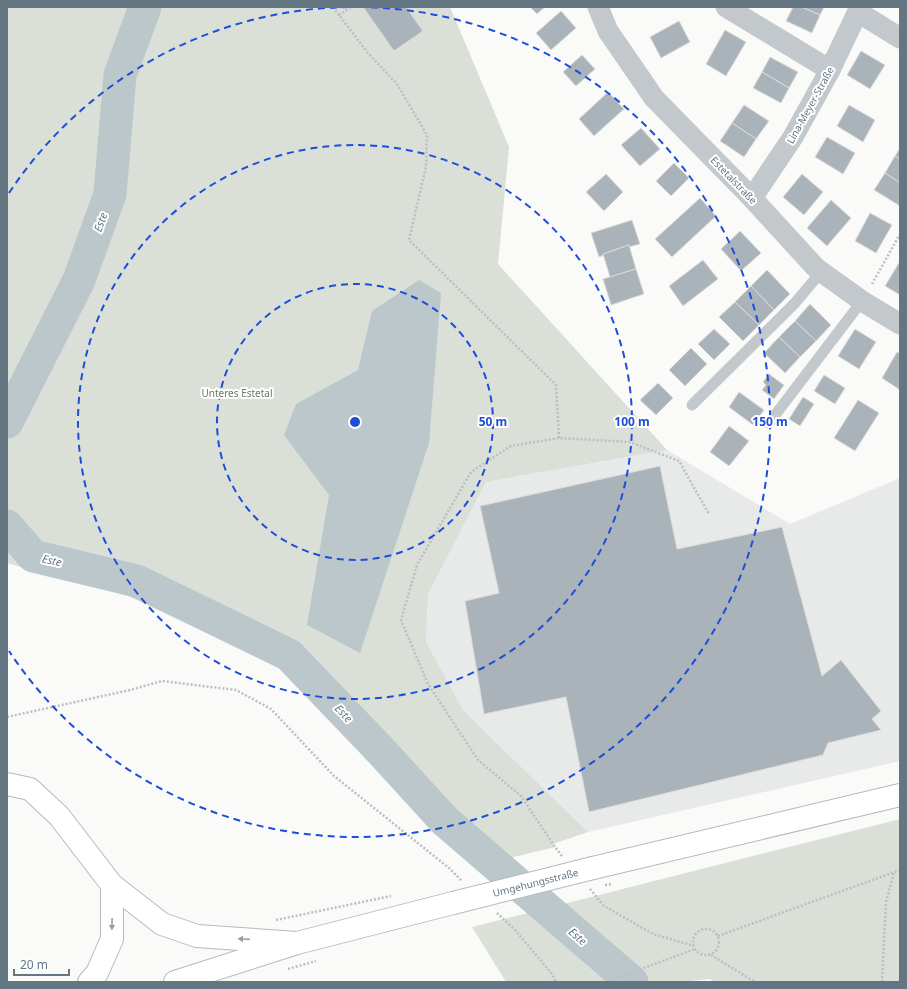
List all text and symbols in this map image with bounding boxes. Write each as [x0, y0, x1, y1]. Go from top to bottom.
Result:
street label: Lina-Meyer-Straße [783, 64, 837, 146]
street label: Estetalstraße [708, 153, 761, 207]
water label: Este [90, 210, 111, 234]
park label: Unteres Estetal [201, 386, 273, 400]
text: 50 m [479, 413, 507, 430]
text: 100 m [614, 413, 650, 430]
text: 150 m [752, 413, 788, 430]
centre of rings [348, 415, 362, 429]
water label: Este [41, 550, 64, 570]
water label: Este [332, 701, 356, 726]
street label: Umgehungsstraße [491, 865, 580, 900]
one-way arrow [109, 918, 115, 931]
water label: Este [566, 924, 591, 948]
one-way arrow [238, 935, 250, 942]
scale bar [14, 951, 69, 977]
text: 20 m [20, 956, 48, 973]

